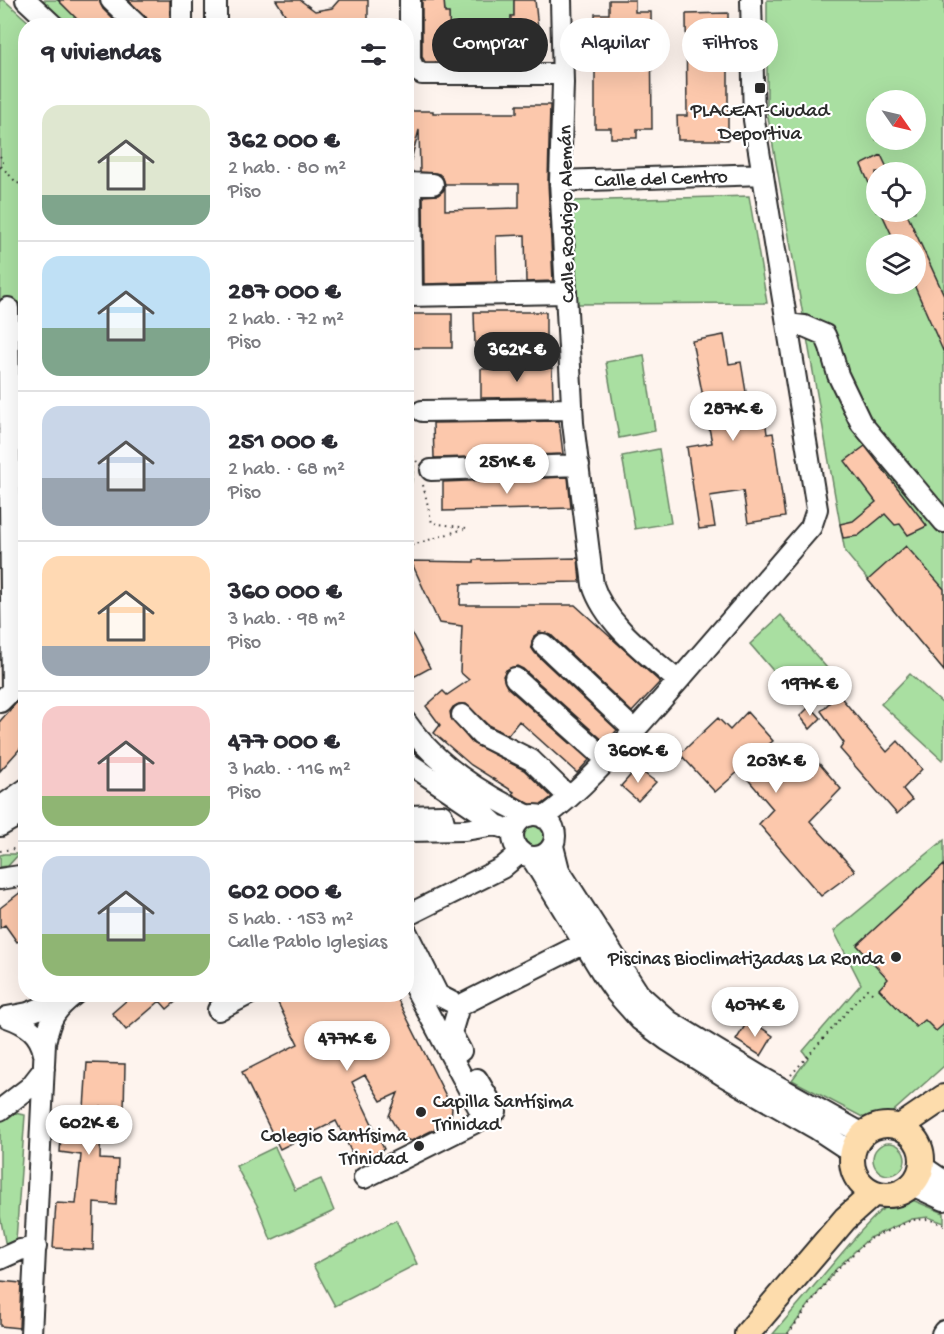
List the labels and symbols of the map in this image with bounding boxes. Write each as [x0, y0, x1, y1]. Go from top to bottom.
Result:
marker: PLACEAT-Ciudad Deportiva [753, 81, 767, 95]
north arrow [866, 90, 926, 150]
place label: PLACEAT-Ciudad Deportiva [690, 101, 831, 147]
street label: Calle Rodrigo Alemán [555, 124, 582, 303]
street label: Calle del Centro [594, 167, 728, 194]
pin: 362K € [468, 332, 566, 383]
pin: 287K € [684, 391, 782, 442]
pin: 251K € [458, 444, 556, 495]
pin: 197K € [761, 666, 859, 717]
pin: 360K € [589, 733, 687, 784]
pin: 203K € [727, 743, 825, 794]
place label: Piscinas Bioclimatizadas La Ronda [607, 949, 885, 972]
marker: Piscinas Bioclimatizadas La Ronda [889, 950, 903, 964]
pin: 407K € [706, 987, 804, 1038]
pin: 477K € [298, 1021, 396, 1072]
place label: Capilla Santísima Trinidad [432, 1092, 574, 1138]
pin: 602K € [40, 1105, 138, 1156]
marker: Capilla Santísima Trinidad [414, 1105, 428, 1119]
place label: Colegio Santísima Trinidad [261, 1126, 409, 1172]
marker: Colegio Santísima Trinidad [412, 1139, 426, 1153]

